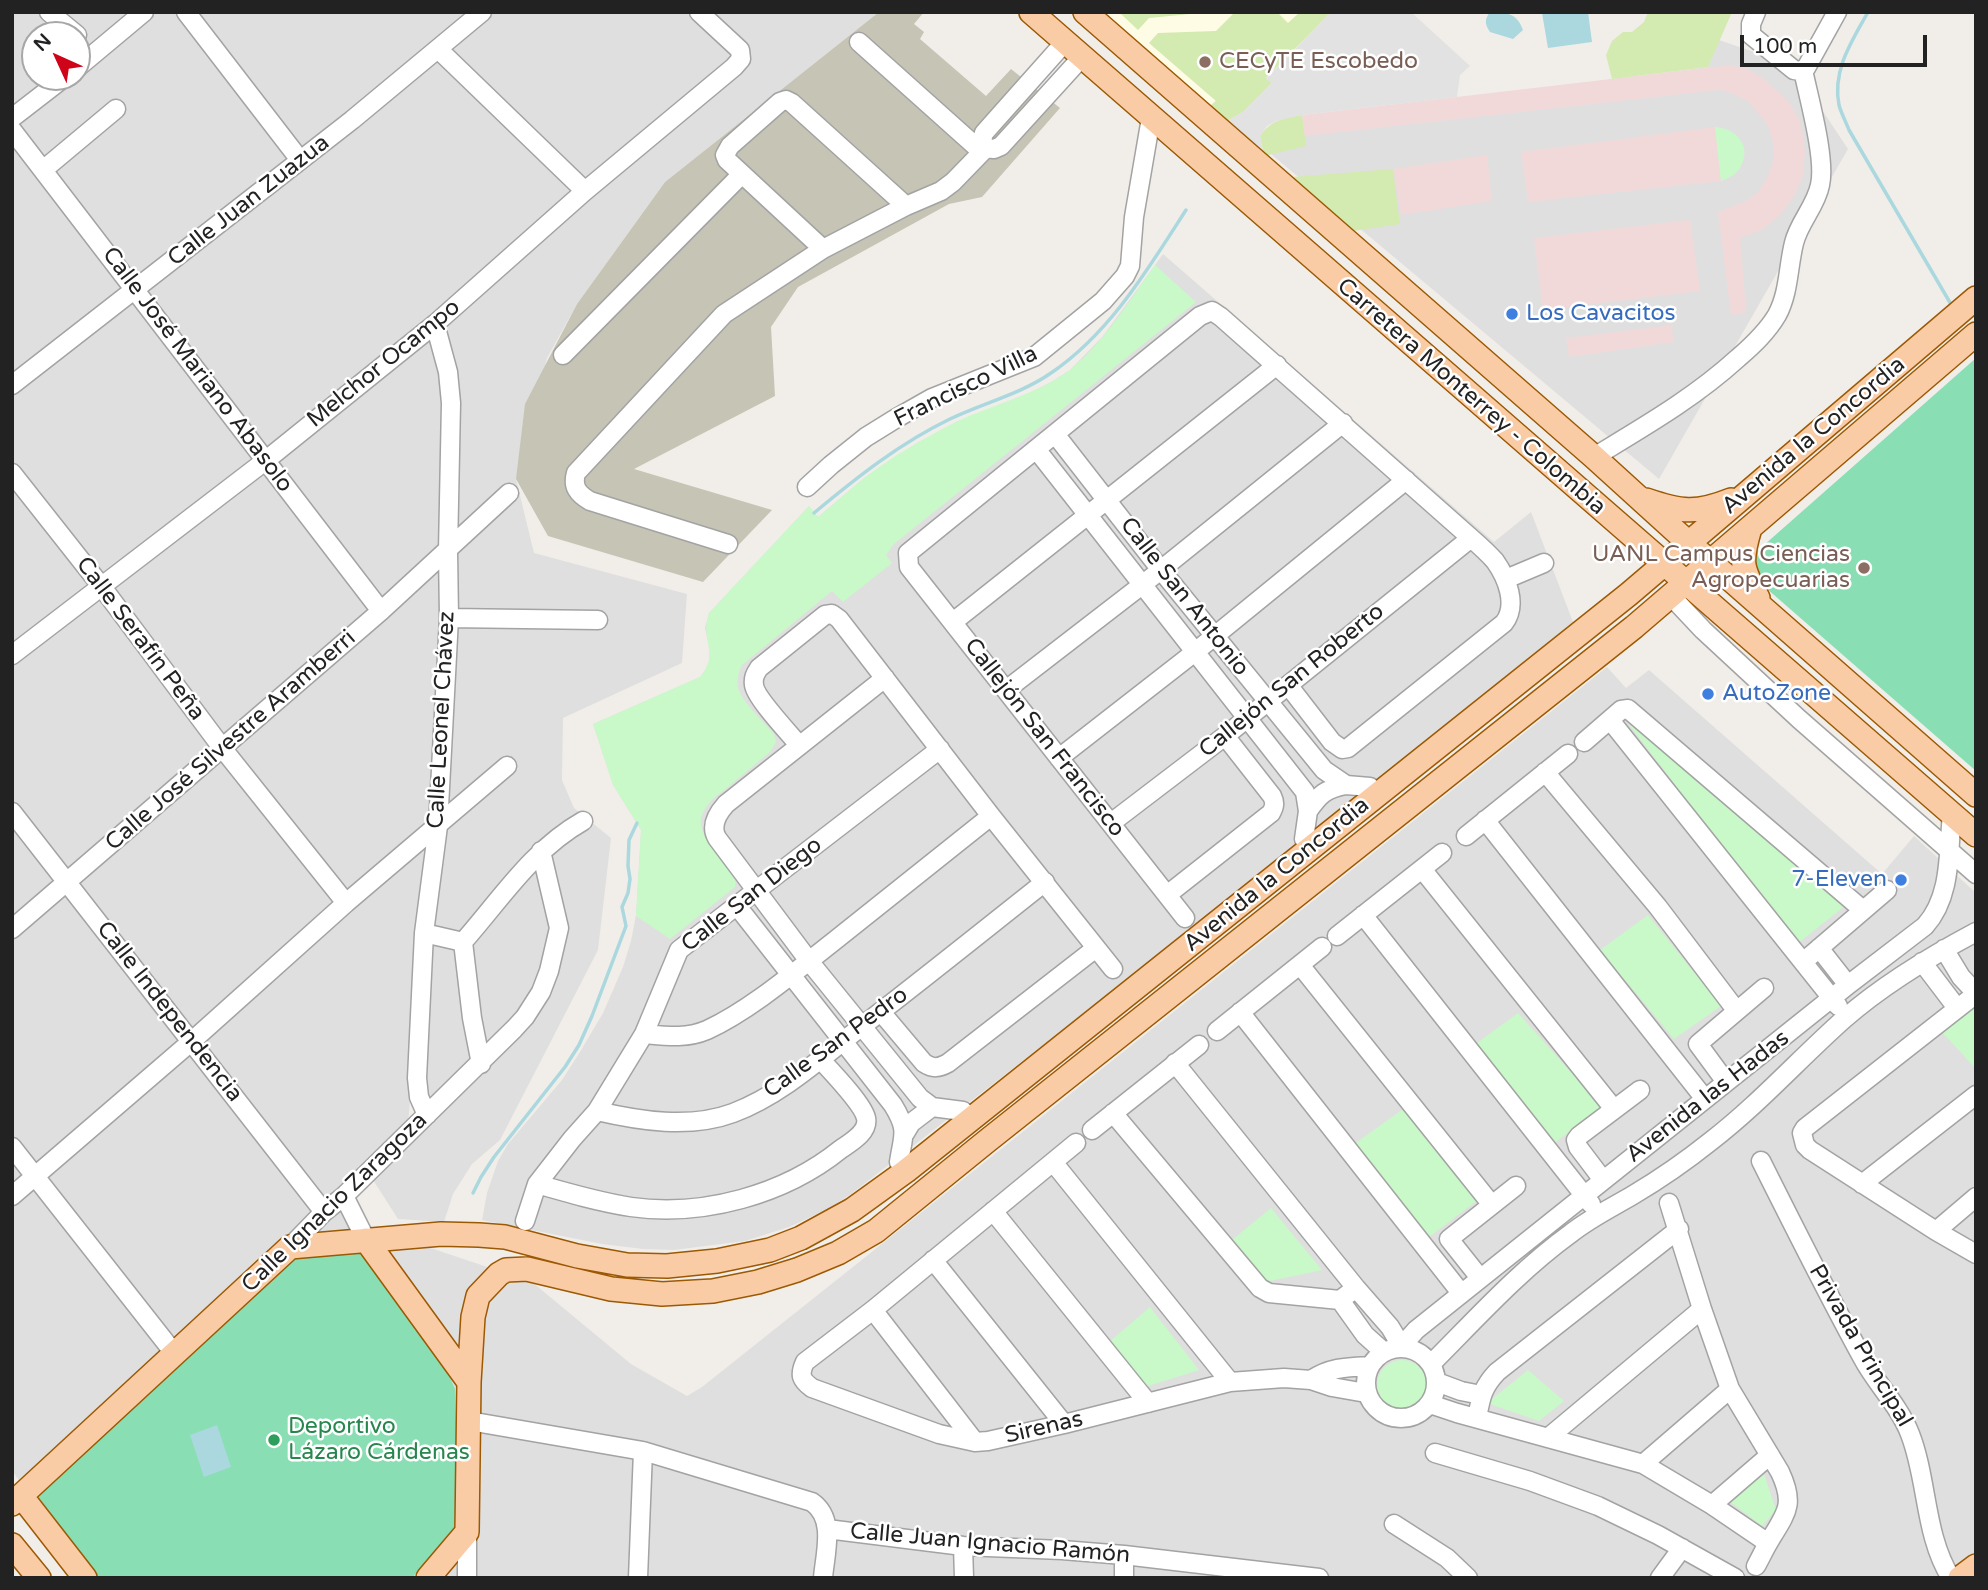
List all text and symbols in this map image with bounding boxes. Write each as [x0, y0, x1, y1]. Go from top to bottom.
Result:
north arrow [21, 21, 91, 91]
scale bar [1743, 21, 1930, 65]
text: N [29, 29, 56, 56]
text: 100 m [1753, 34, 1817, 59]
place label: CECyTE Escobedo [1219, 48, 1418, 76]
marker: CECyTE Escobedo [1197, 54, 1213, 70]
street label: Calle Juan Zuazua [163, 129, 335, 273]
street label: Calle José Mariano Abasolo [96, 242, 298, 498]
street label: Carretera Monterrey - Colombia [1331, 273, 1611, 521]
street label: Melchor Ocampo [302, 294, 466, 434]
place label: Los Cavacitos [1526, 300, 1676, 328]
marker: Los Cavacitos [1504, 306, 1520, 322]
street label: Francisco Villa [890, 340, 1042, 434]
street label: Avenida la Concordia [1717, 351, 1911, 521]
street label: Calle San Antonio [1114, 512, 1254, 682]
place label: UANL Campus Ciencias Agropecuarias [1592, 541, 1850, 595]
street label: Calle Serafín Peña [70, 552, 210, 726]
marker: UANL Campus Ciencias Agropecuarias [1856, 560, 1872, 576]
street label: Callejón San Roberto [1194, 598, 1390, 764]
street label: Calle Leonel Chávez [423, 611, 461, 829]
street label: Calle José Silvestre Aramberri [100, 625, 362, 857]
street label: Callejón San Francisco [958, 633, 1130, 843]
place label: AutoZone [1722, 680, 1831, 708]
marker: AutoZone [1700, 686, 1716, 702]
street label: Avenida la Concordia [1179, 792, 1375, 958]
street label: Calle San Diego [676, 832, 828, 958]
place label: 7-Eleven [1791, 866, 1887, 894]
marker: 7-Eleven [1893, 872, 1909, 888]
street label: Calle Independencia [90, 916, 248, 1108]
street label: Calle San Pedro [758, 981, 914, 1105]
street label: Avenida las Hadas [1621, 1025, 1795, 1169]
street label: Calle Ignacio Zaragoza [237, 1107, 433, 1299]
street label: Privada Principal [1802, 1260, 1918, 1432]
street label: Sirenas [1002, 1406, 1086, 1450]
place label: Deportivo Lázaro Cárdenas [288, 1413, 470, 1467]
marker: Deportivo Lázaro Cárdenas [266, 1432, 282, 1448]
street label: Calle Juan Ignacio Ramón [849, 1518, 1131, 1570]

